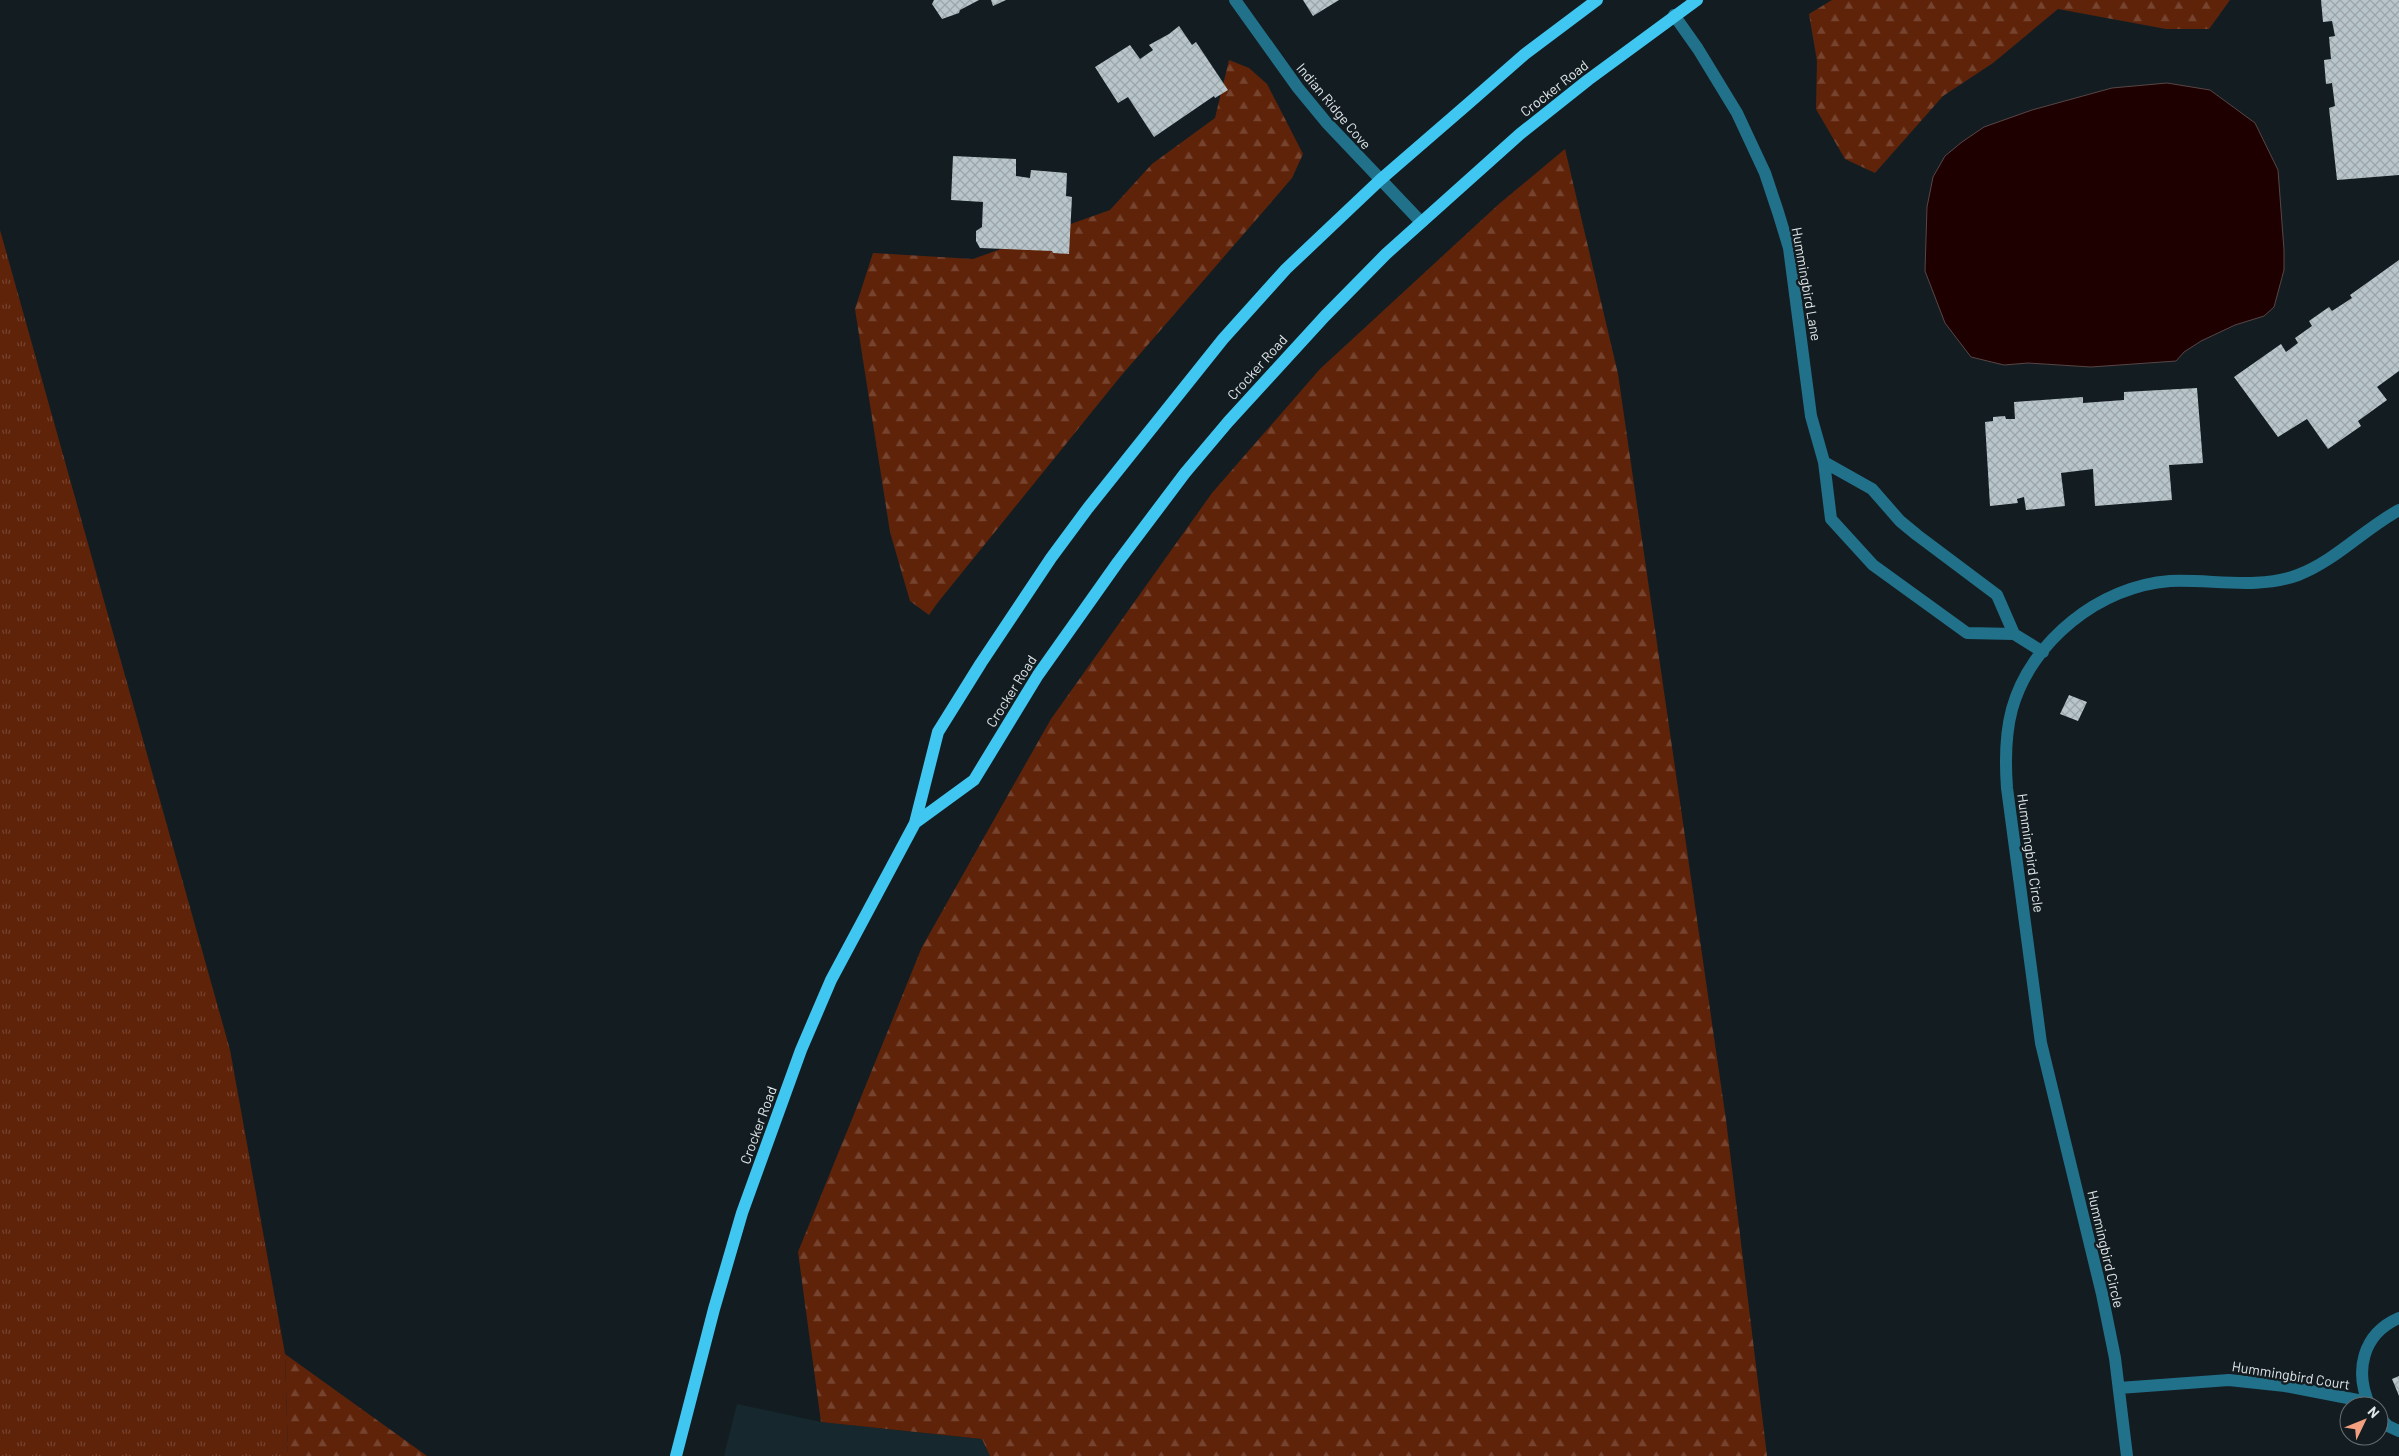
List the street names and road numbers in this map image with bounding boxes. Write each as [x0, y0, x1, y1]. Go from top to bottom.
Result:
street label: Crocker Road [1517, 56, 1591, 120]
street label: Indian Ridge Cove [1293, 60, 1375, 152]
street label: Hummingbird Lane [1789, 226, 1825, 342]
street label: Crocker Road [1223, 331, 1291, 403]
street label: Crocker Road [982, 652, 1040, 730]
street label: Hummingbird Circle [2014, 792, 2048, 914]
street label: Crocker Road [736, 1084, 780, 1166]
street label: Hummingbird Circle [2084, 1189, 2128, 1309]
street label: Hummingbird Court [2231, 1357, 2351, 1393]

